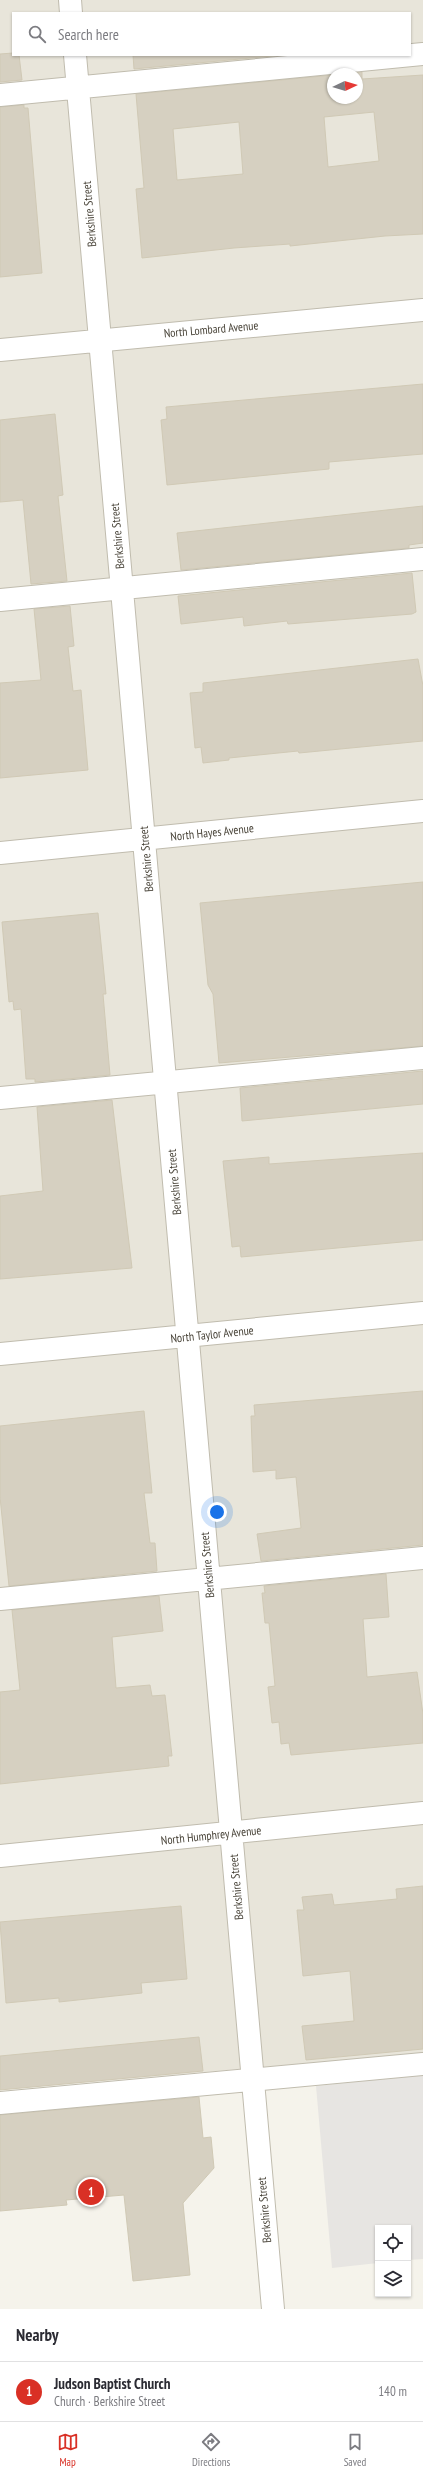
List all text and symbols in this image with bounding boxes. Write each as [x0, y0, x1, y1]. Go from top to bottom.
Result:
search box [12, 12, 411, 56]
icon: search [26, 23, 48, 45]
text: Search here [58, 25, 119, 44]
north arrow [327, 68, 363, 104]
street label: Berkshire Street [79, 180, 99, 248]
street label: North Lombard Avenue [163, 317, 259, 341]
street label: Berkshire Street [107, 502, 127, 570]
street label: North Hayes Avenue [170, 820, 254, 844]
street label: Berkshire Street [136, 825, 156, 893]
street label: Berkshire Street [164, 1148, 184, 1216]
street label: North Taylor Avenue [170, 1322, 254, 1346]
your location [207, 1502, 227, 1522]
street label: Berkshire Street [197, 1531, 217, 1599]
street label: North Humphrey Avenue [160, 1822, 262, 1848]
street label: Berkshire Street [226, 1853, 246, 1921]
street label: Berkshire Street [254, 2176, 274, 2244]
pin: 1 [78, 2177, 104, 2207]
map controls [375, 2225, 411, 2297]
button: locate [375, 2225, 411, 2261]
button: layers [375, 2261, 411, 2297]
text: Nearby [16, 2324, 59, 2346]
text: Judson Baptist Church [54, 2374, 171, 2393]
text: 1 [26, 2383, 32, 2400]
text: 140 m [378, 2383, 407, 2400]
text: Church · Berkshire Street [54, 2393, 165, 2410]
tab: Map [57, 2431, 79, 2469]
tab: Directions [192, 2431, 230, 2469]
tab: Saved [344, 2431, 366, 2469]

